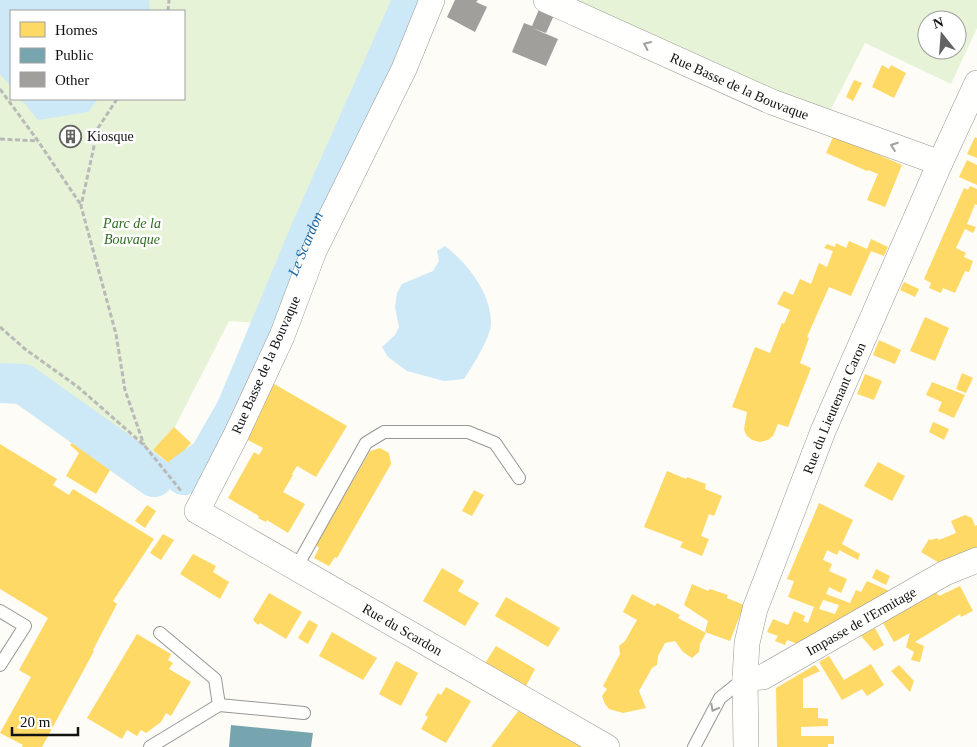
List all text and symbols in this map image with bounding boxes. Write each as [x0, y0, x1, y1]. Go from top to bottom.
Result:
legend [10, 10, 185, 100]
north arrow [917, 10, 967, 60]
text: N [931, 14, 945, 32]
text: Homes [55, 22, 98, 38]
one-way arrow [643, 41, 652, 52]
text: Public [55, 47, 94, 63]
street label: Rue Basse de la Bouvaque [668, 50, 811, 122]
text: Other [55, 72, 89, 88]
building icon: Kiosque [59, 124, 83, 148]
place label: Kiosque [87, 129, 134, 144]
one-way arrow [890, 142, 899, 152]
water label: Le Scardon [284, 209, 326, 279]
park label: Parc de la Bouvaque [102, 216, 161, 247]
street label: Rue Basse de la Bouvaque [229, 294, 303, 436]
street label: Rue du Lieutenant Caron [800, 340, 868, 476]
street label: Impasse de l'Ermitage [804, 584, 919, 658]
street label: Rue du Scardon [360, 600, 445, 658]
one-way arrow [710, 703, 720, 712]
scale bar [12, 704, 79, 736]
text: 20 m [20, 714, 51, 730]

